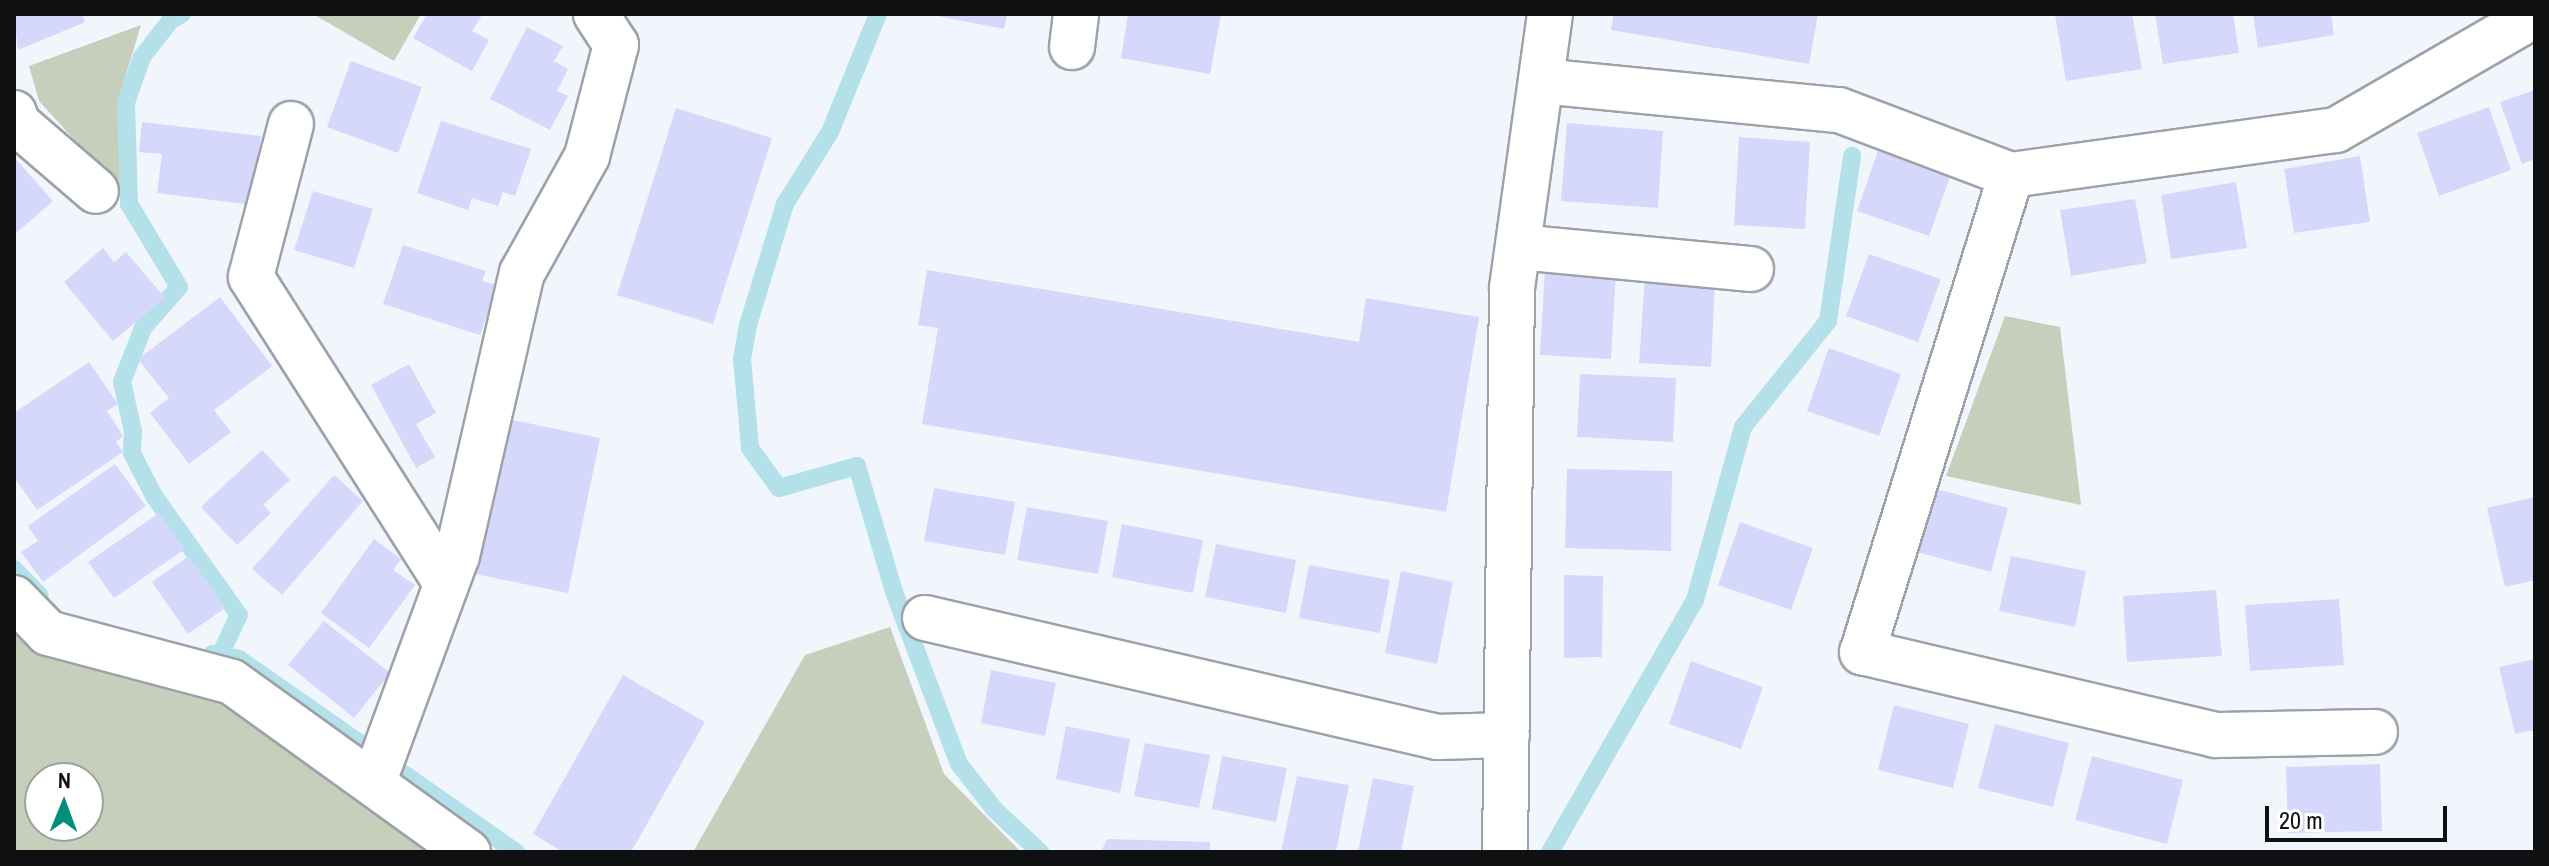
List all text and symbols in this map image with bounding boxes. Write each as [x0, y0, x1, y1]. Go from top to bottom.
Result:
north arrow [24, 762, 104, 842]
text: N [58, 765, 71, 795]
scale bar [2269, 790, 2451, 840]
text: 20 m [2279, 804, 2323, 836]

